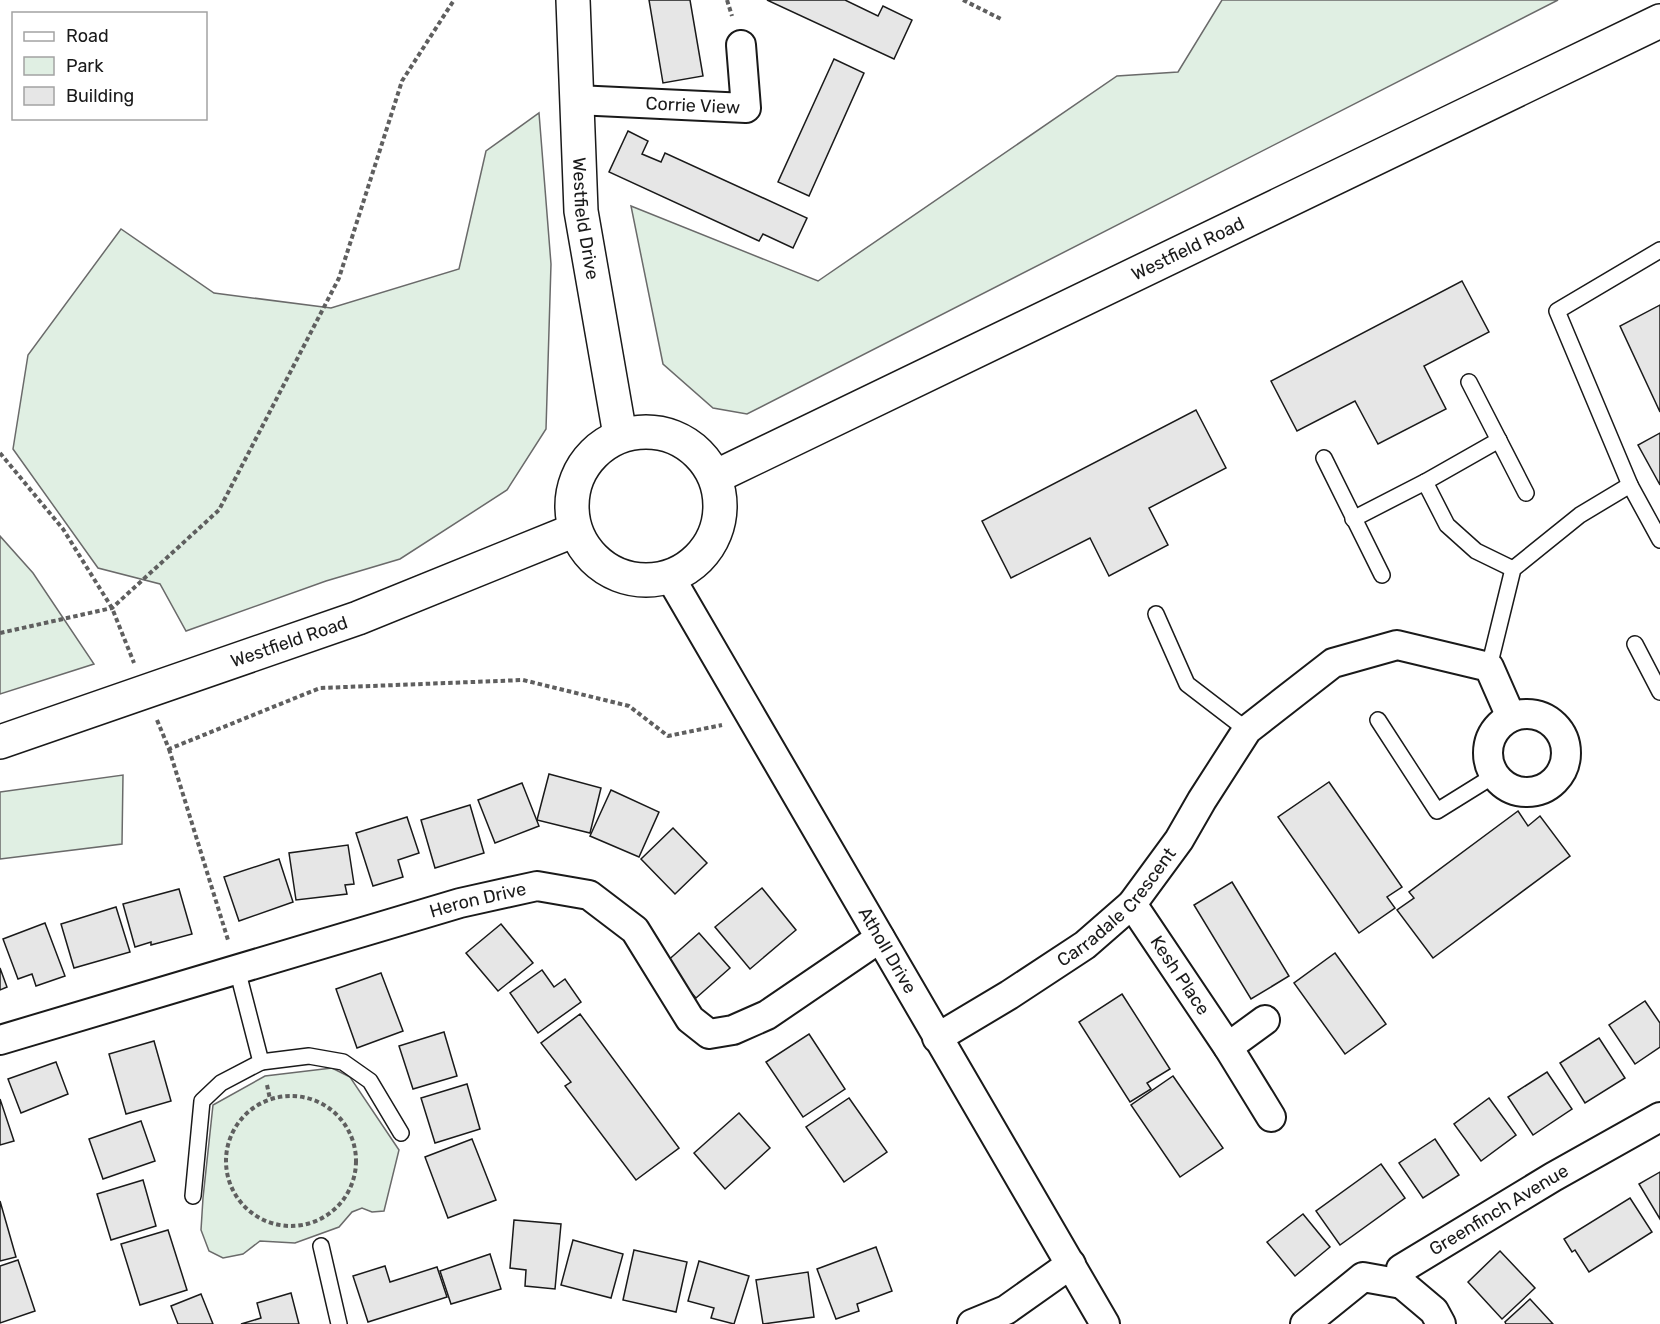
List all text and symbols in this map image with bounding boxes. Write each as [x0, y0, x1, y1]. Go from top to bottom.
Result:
legend [12, 12, 207, 120]
text: Road [66, 25, 109, 47]
text: Park [66, 55, 104, 77]
text: Building [66, 85, 134, 107]
street label: Corrie View [645, 92, 741, 119]
street label: Westfield Drive [568, 157, 604, 281]
street label: Westfield Road [1128, 212, 1248, 285]
street label: Westfield Road [228, 611, 351, 672]
street label: Carradale Crescent [1053, 843, 1181, 971]
street label: Heron Drive [427, 878, 528, 922]
street label: Atholl Drive [854, 903, 921, 998]
street label: Kesh Place [1145, 932, 1214, 1019]
street label: Greenfinch Avenue [1425, 1160, 1572, 1260]

